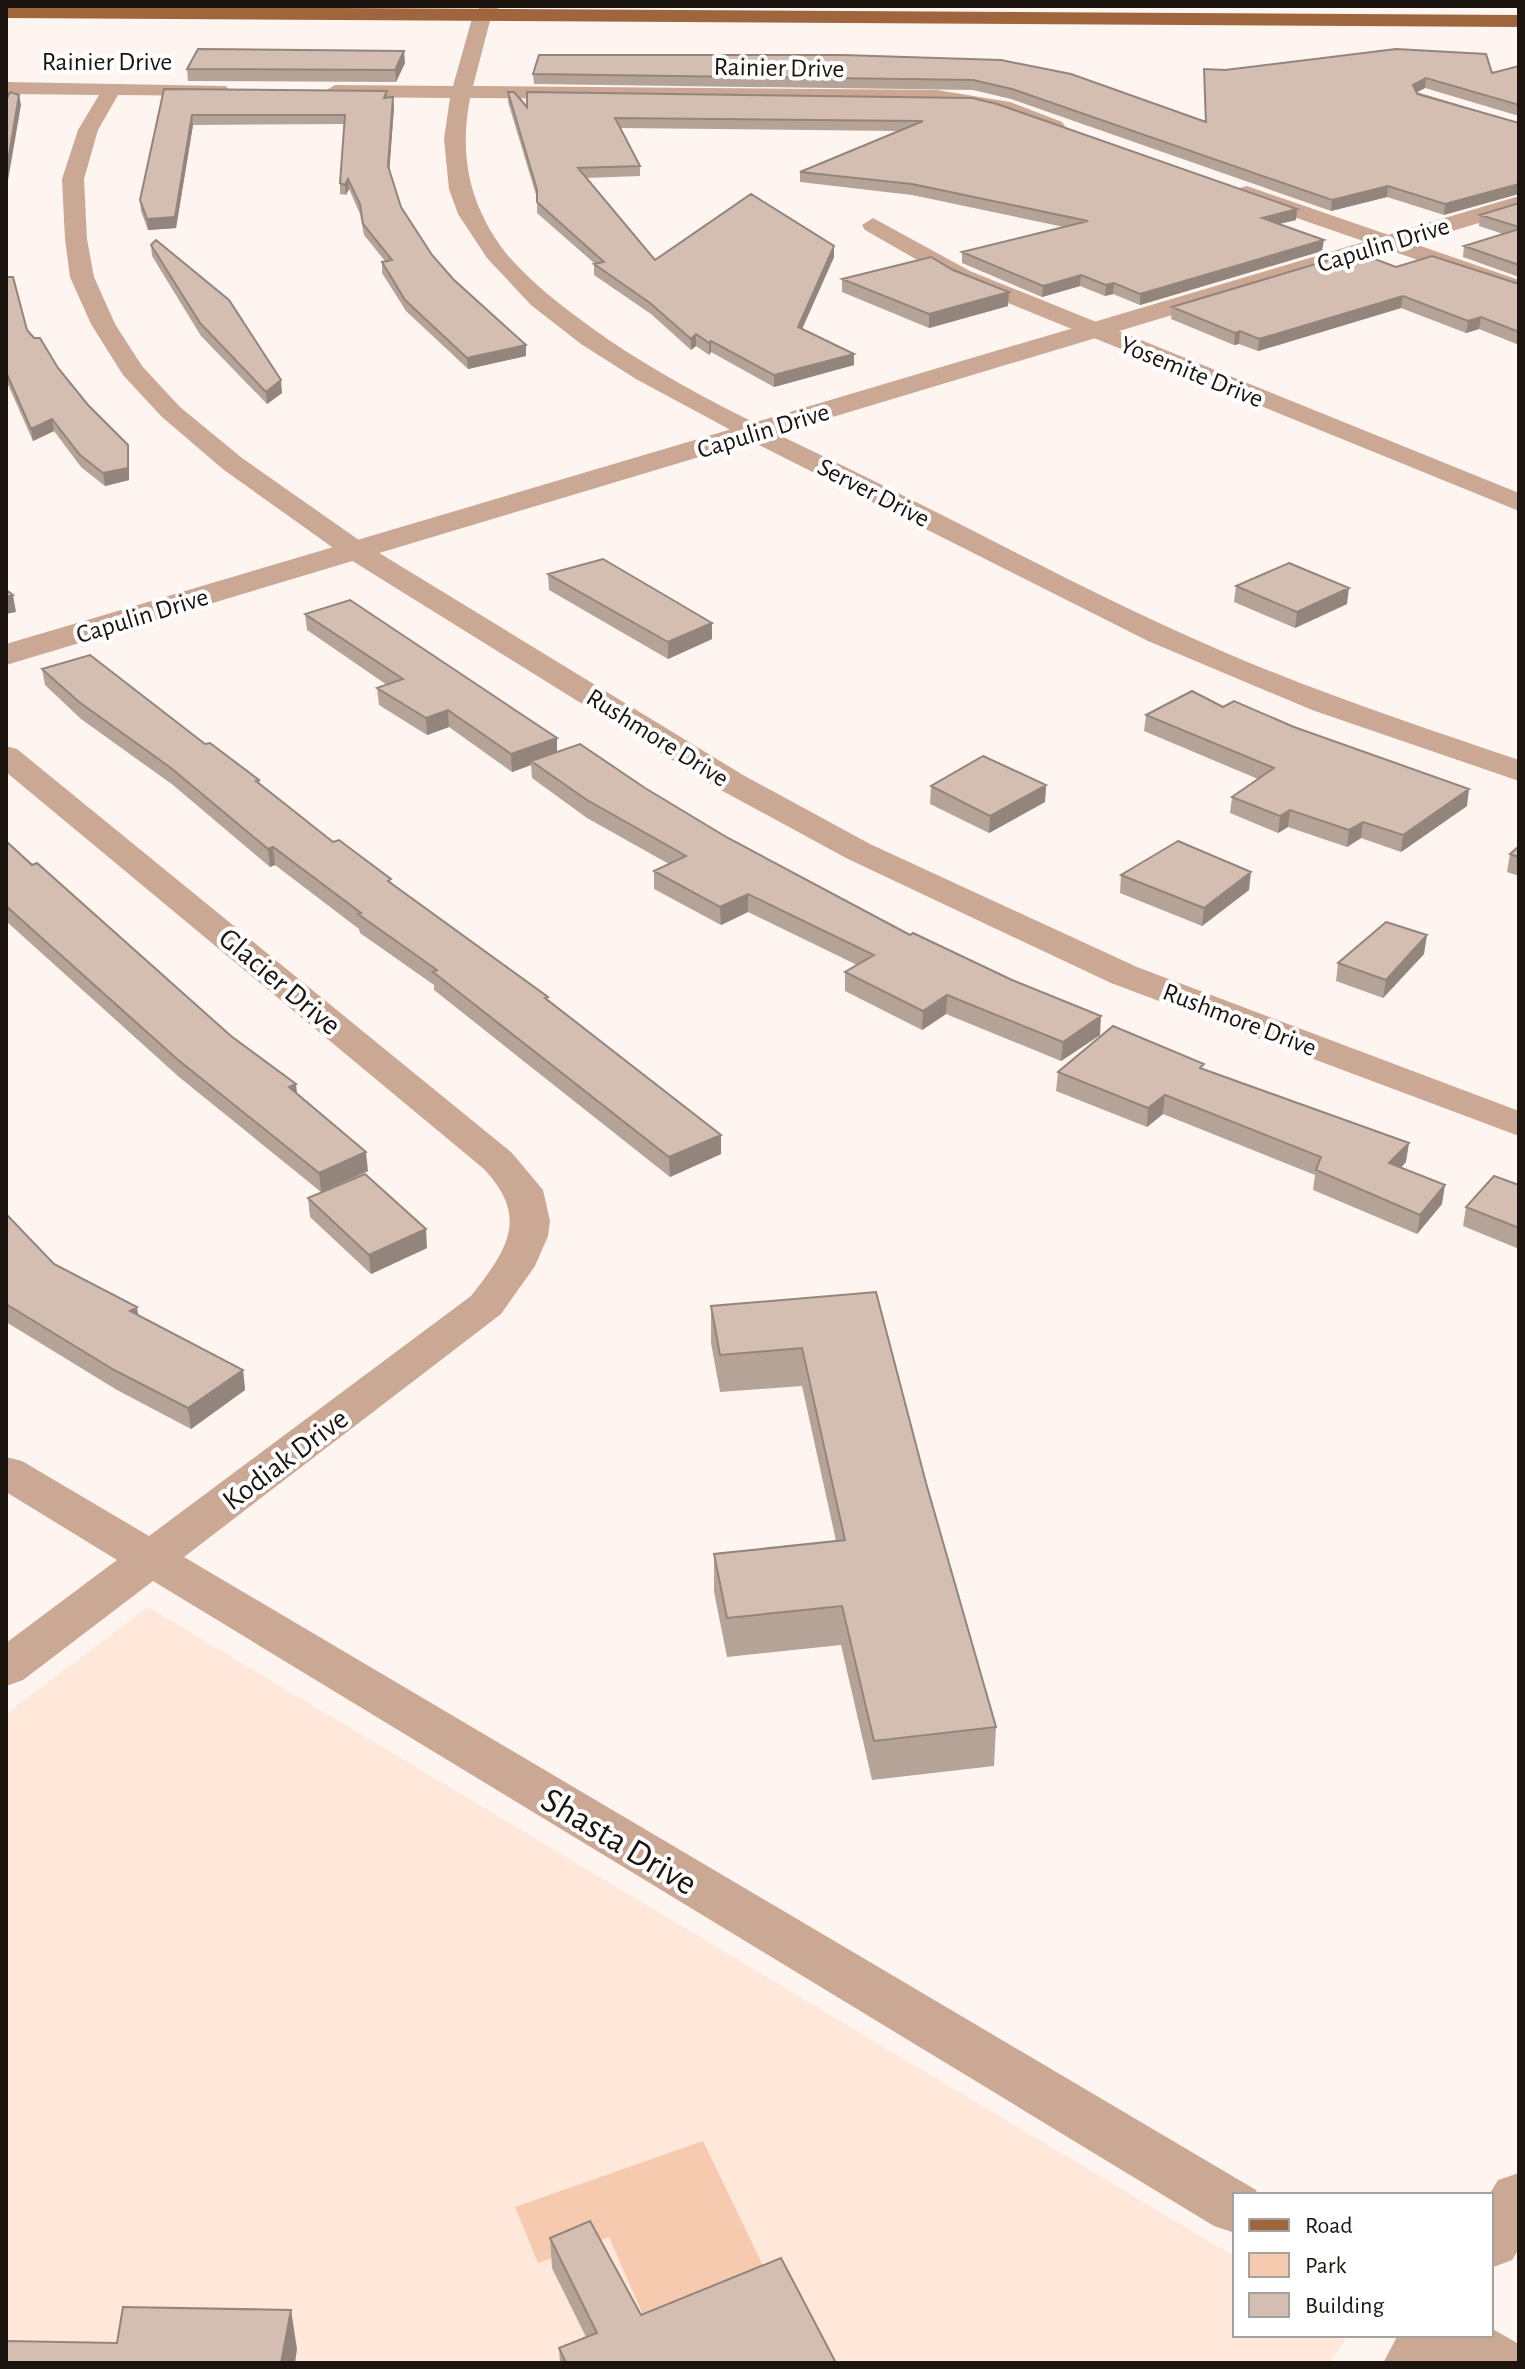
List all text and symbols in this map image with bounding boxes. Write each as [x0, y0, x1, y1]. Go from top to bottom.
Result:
street label: Rainier Drive [42, 49, 172, 75]
street label: Rainier Drive [713, 54, 845, 82]
street label: Capulin Drive [1314, 213, 1452, 277]
street label: Yosemite Drive [1116, 331, 1267, 412]
street label: Capulin Drive [694, 399, 832, 463]
street label: Server Drive [813, 454, 934, 532]
street label: Capulin Drive [73, 584, 211, 648]
street label: Rushmore Drive [582, 684, 733, 792]
street label: Glacier Drive [213, 923, 346, 1041]
street label: Rushmore Drive [1159, 979, 1320, 1061]
street label: Kodiak Drive [217, 1403, 354, 1516]
street label: Shasta Drive [535, 1781, 703, 1902]
legend [1233, 2193, 1493, 2337]
text: Road [1305, 2214, 1353, 2238]
text: Park [1305, 2254, 1346, 2278]
text: Building [1305, 2294, 1384, 2318]

